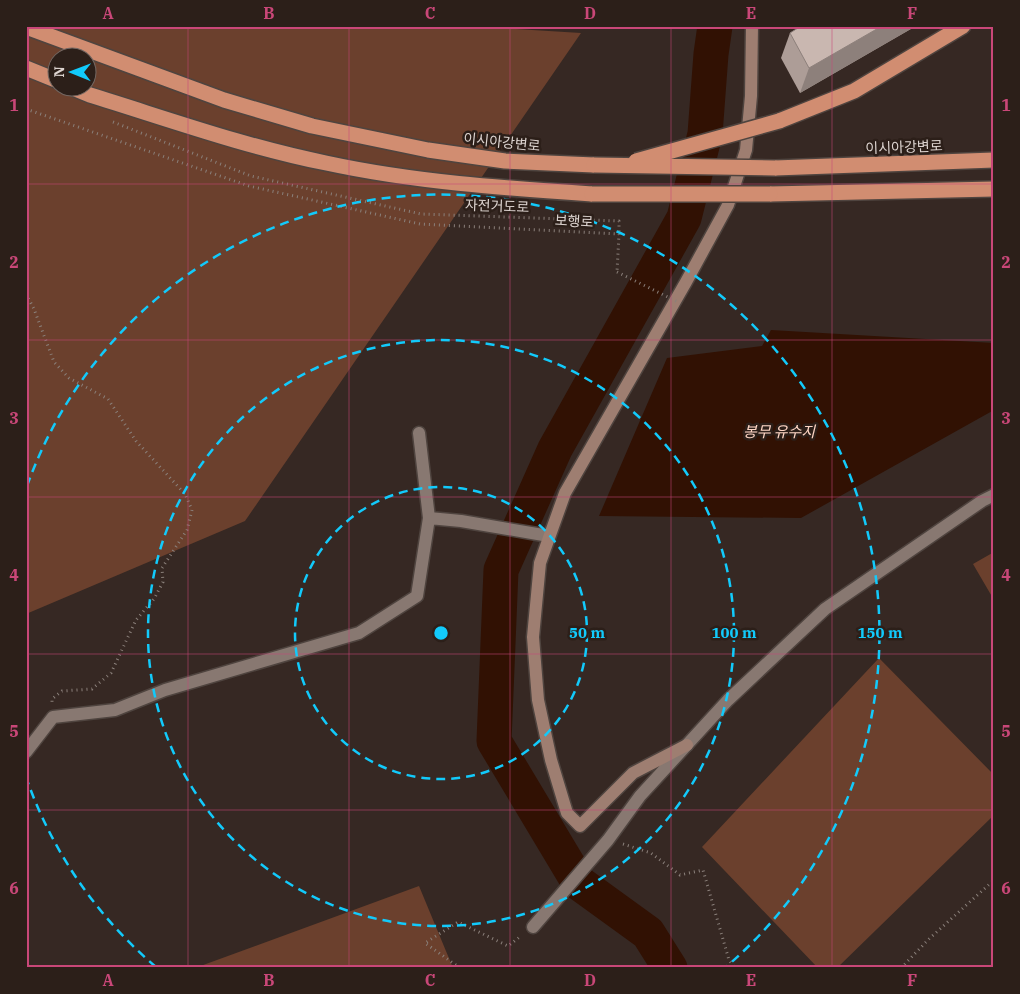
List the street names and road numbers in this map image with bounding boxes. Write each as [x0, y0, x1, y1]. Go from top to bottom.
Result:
street label: 이시아강변로 [463, 129, 541, 155]
street label: 이시아강변로 [865, 137, 943, 157]
street label: 자전거도로 [465, 196, 530, 216]
street label: 보행로 [554, 211, 594, 231]

